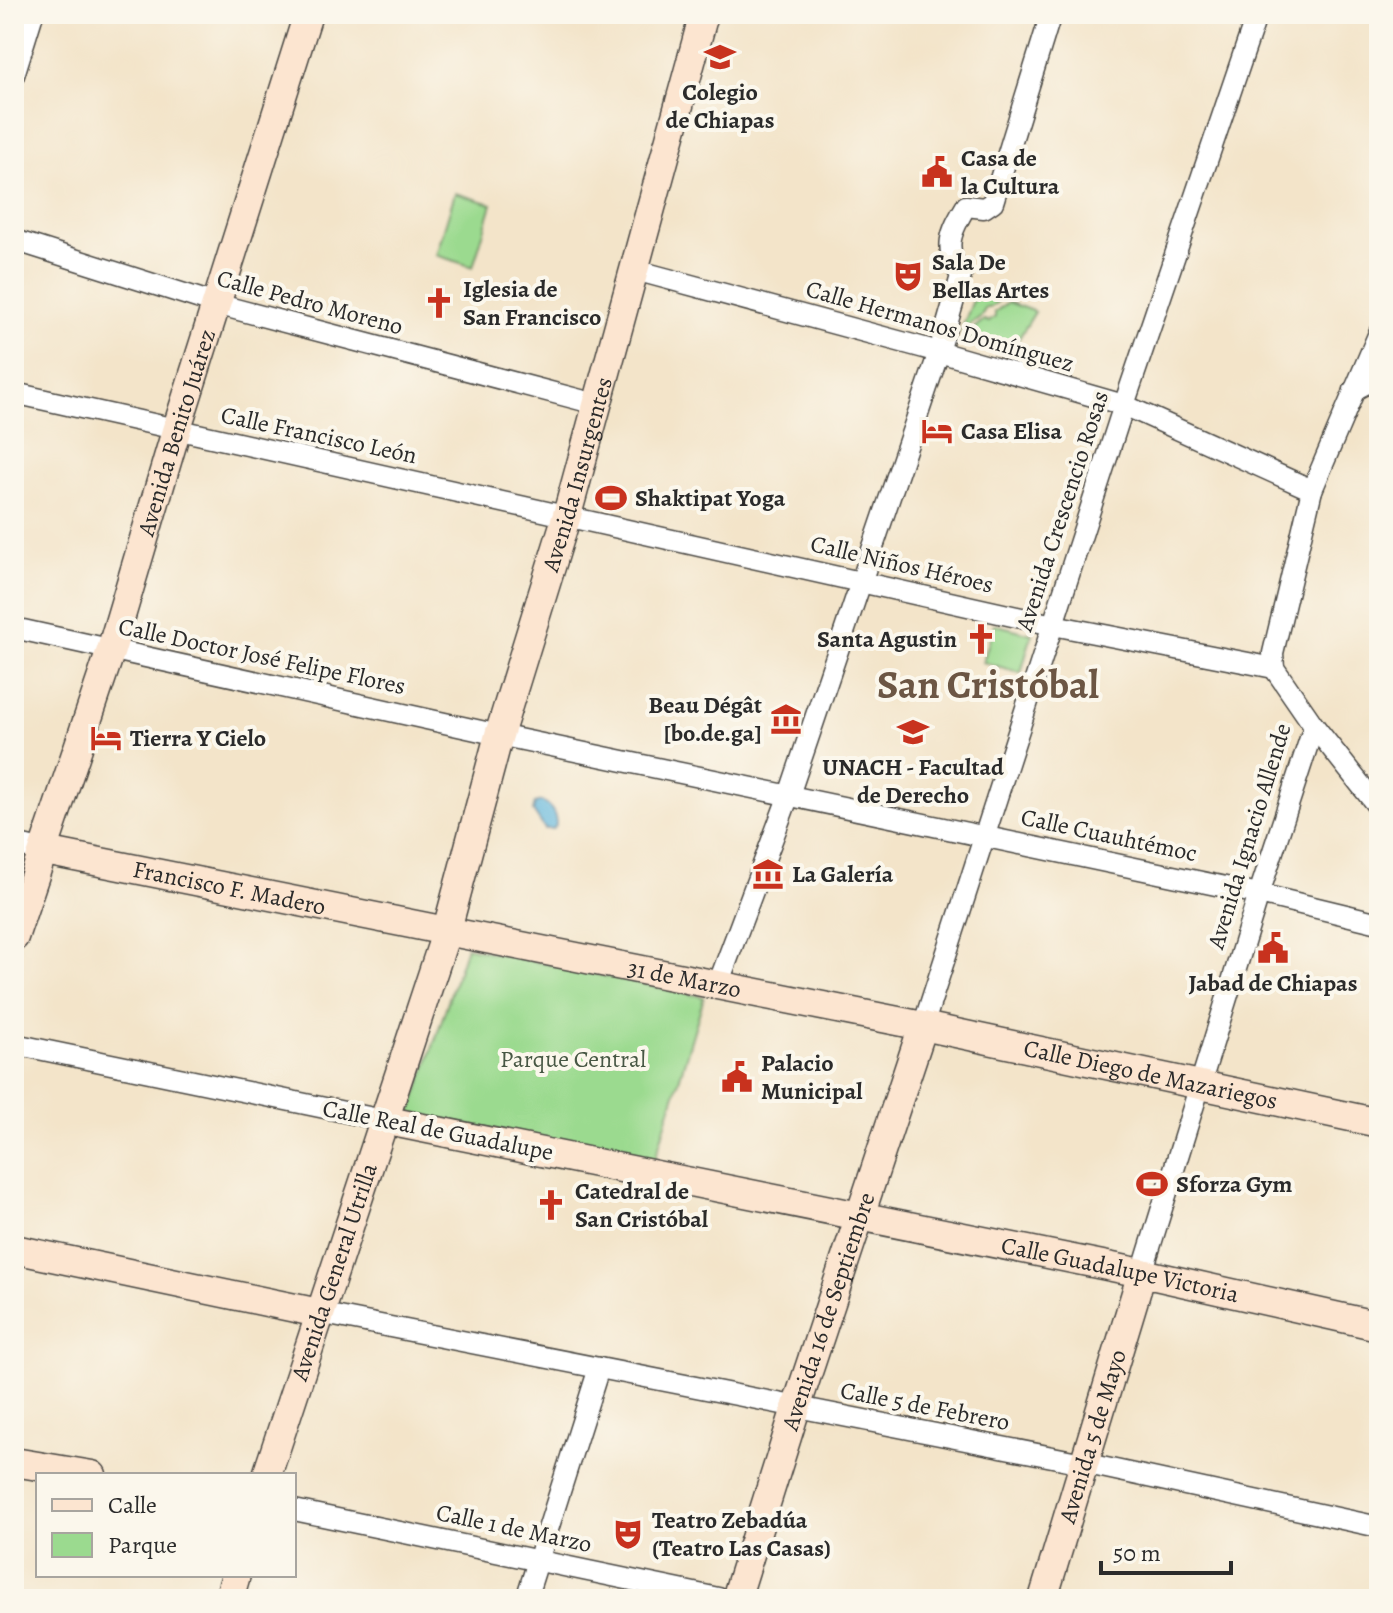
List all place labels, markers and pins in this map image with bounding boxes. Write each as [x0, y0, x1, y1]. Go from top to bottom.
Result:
school or university icon: Colegio de Chiapas [703, 40, 737, 74]
place label: Colegio de Chiapas [666, 76, 774, 136]
place label: Casa de la Cultura [961, 142, 1060, 202]
public building icon: Casa de la Cultura [920, 155, 954, 189]
place label: Sala De Bellas Artes [932, 246, 1049, 306]
theatre icon: Sala De Bellas Artes [891, 259, 925, 293]
place label: Iglesia de San Francisco [463, 273, 601, 333]
church icon: Iglesia de San Francisco [422, 286, 456, 320]
hotel icon: Casa Elisa [920, 414, 954, 448]
place label: Casa Elisa [961, 415, 1062, 447]
sports icon: Shaktipat Yoga [594, 481, 628, 515]
place label: Shaktipat Yoga [635, 482, 786, 514]
church icon: Santa Agustin [964, 622, 998, 656]
place label: Santa Agustin [817, 623, 958, 655]
place label: Beau Dégât [bo.de.ga] [648, 689, 762, 749]
museum icon: Beau Dégât [bo.de.ga] [769, 702, 803, 736]
school or university icon: UNACH - Facultad de Derecho [896, 715, 930, 749]
hotel icon: Tierra Y Cielo [89, 721, 123, 755]
place label: Tierra Y Cielo [130, 722, 266, 754]
place label: UNACH - Facultad de Derecho [822, 751, 1004, 811]
museum icon: La Galería [751, 857, 785, 891]
place label: La Galería [792, 858, 894, 890]
public building icon: Jabad de Chiapas [1256, 931, 1290, 965]
place label: Jabad de Chiapas [1189, 967, 1357, 999]
place label: Palacio Municipal [761, 1047, 863, 1107]
public building icon: Palacio Municipal [720, 1060, 754, 1094]
sports icon: Sforza Gym [1135, 1167, 1169, 1201]
place label: Sforza Gym [1176, 1168, 1292, 1200]
place label: Catedral de San Cristóbal [575, 1175, 709, 1235]
church icon: Catedral de San Cristóbal [534, 1188, 568, 1222]
place label: Teatro Zebadúa (Teatro Las Casas) [652, 1504, 831, 1564]
theatre icon: Teatro Zebadúa (Teatro Las Casas) [611, 1517, 645, 1551]

